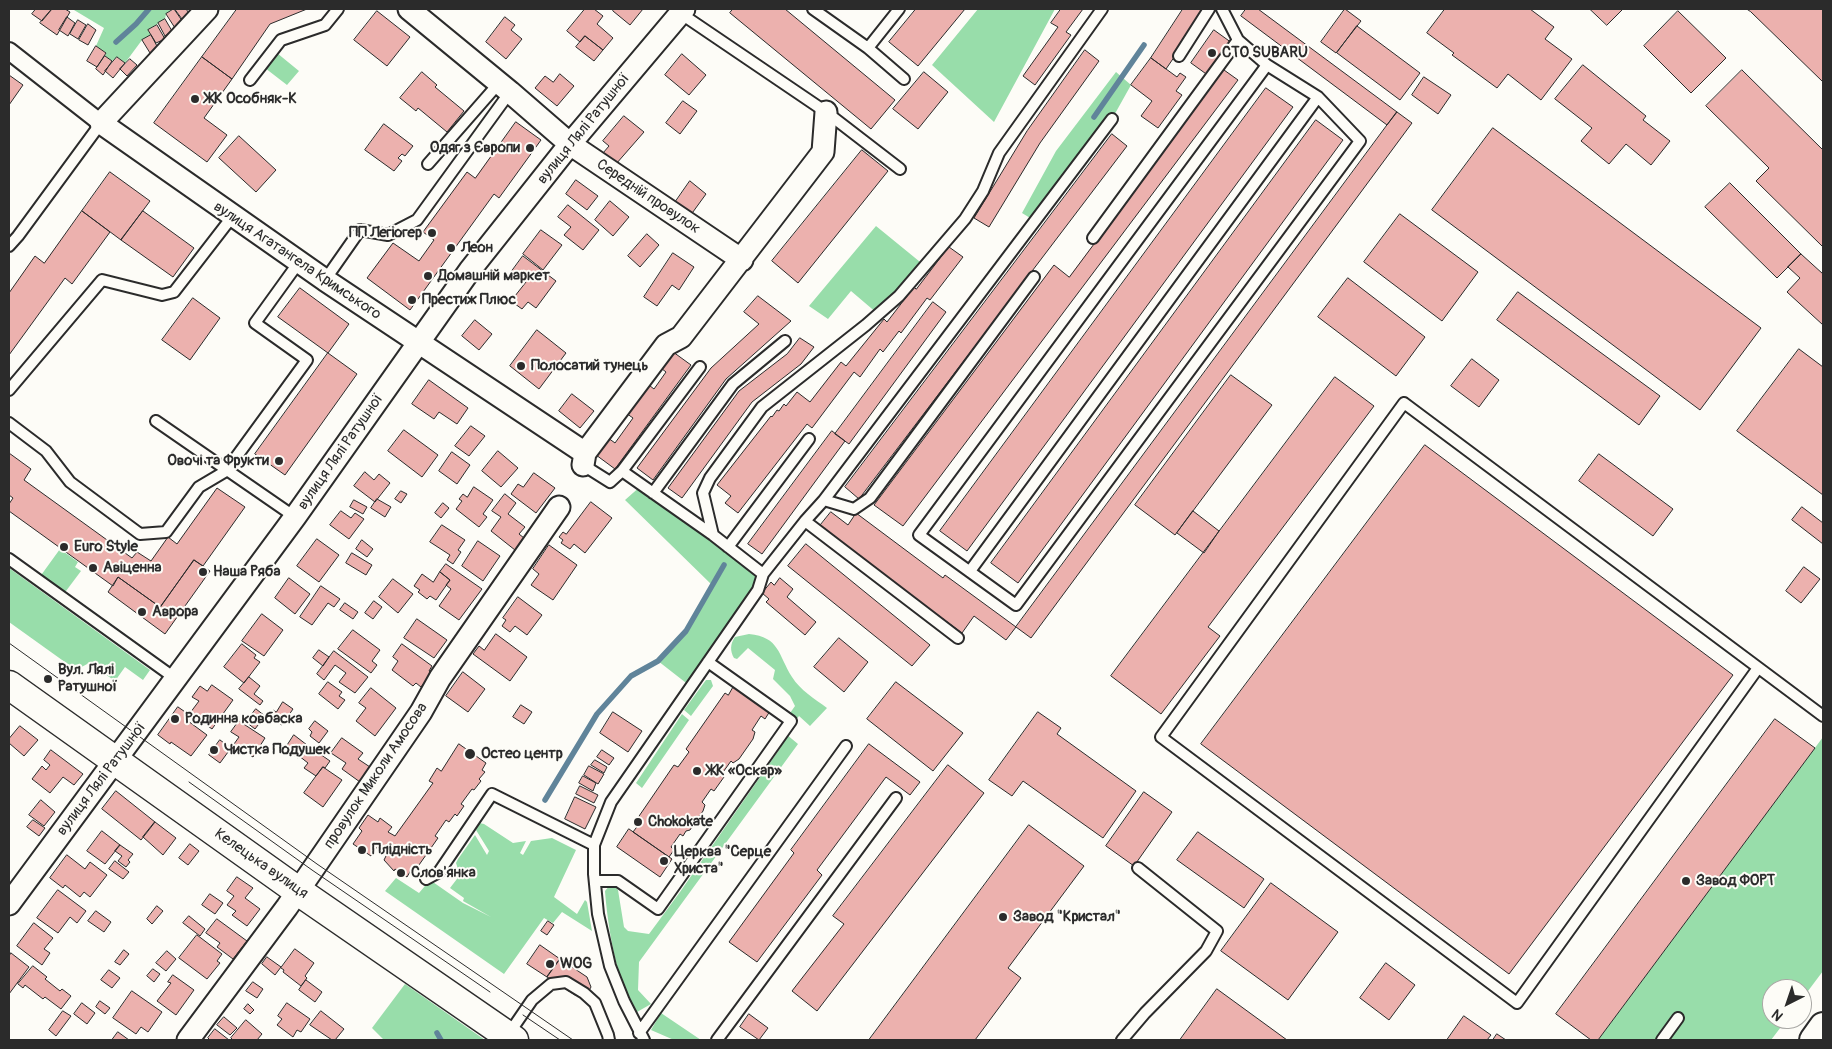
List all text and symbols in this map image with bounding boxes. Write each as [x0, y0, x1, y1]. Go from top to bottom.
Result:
place label: СТО SUBARU [1222, 44, 1308, 62]
marker: СТО SUBARU [1206, 47, 1218, 59]
street label: вулиця Лялі Ратушної [534, 70, 634, 188]
place label: ЖК Особняк-К [205, 90, 297, 108]
marker: ЖК Особняк-К [189, 93, 201, 105]
place label: Одяг з Європи [430, 139, 520, 157]
marker: Одяг з Європи [524, 142, 536, 154]
street label: Середній провулок [593, 156, 703, 238]
street label: вулиця Агатангела Кримського [210, 198, 384, 324]
place label: ПП Легіогер [349, 224, 422, 242]
marker: ПП Легіогер [426, 227, 438, 239]
place label: Леон [461, 239, 493, 257]
marker: Леон [445, 242, 457, 254]
place label: Домашній маркет [438, 267, 550, 285]
marker: Домашній маркет [422, 270, 434, 282]
place label: Престиж Плюс [422, 291, 516, 309]
marker: Престиж Плюс [406, 294, 418, 306]
place label: Полосатий тунець [531, 357, 648, 375]
marker: Полосатий тунець [515, 360, 527, 372]
street label: вулиця Лялі Ратушної [294, 391, 388, 513]
place label: Овочі та Фрукти [167, 452, 269, 470]
marker: Овочі та Фрукти [273, 455, 285, 467]
place label: Euro Style [74, 538, 138, 556]
marker: Euro Style [58, 541, 70, 553]
place label: Авіценна [103, 559, 162, 577]
marker: Авіценна [87, 562, 99, 574]
place label: Наша Ряба [213, 563, 280, 581]
marker: Наша Ряба [197, 566, 209, 578]
place label: Аврора [152, 603, 198, 621]
marker: Аврора [136, 606, 148, 618]
place label: Вул. Лялі Ратушної [58, 661, 118, 696]
marker: Вул. Лялі Ратушної [42, 673, 54, 685]
street label: провулок Миколи Амосова [320, 700, 432, 852]
place label: Родинна ковбаска [185, 710, 302, 728]
marker: Родинна ковбаска [169, 713, 181, 725]
street label: вулиця Лялі Ратушної [53, 719, 151, 839]
place label: Чистка Подушек [224, 741, 331, 759]
marker: Чистка Подушек [208, 744, 220, 756]
place label: Остео центр [481, 745, 563, 763]
marker: Остео центр [463, 747, 477, 761]
place label: ЖК «Оскар» [707, 762, 782, 780]
marker: ЖК «Оскар» [691, 765, 703, 777]
place label: Chokokate [648, 813, 713, 831]
marker: Chokokate [632, 816, 644, 828]
street label: Келецька вулиця [211, 825, 311, 903]
place label: Плідність [372, 841, 432, 859]
place label: Церква "Серце Христа" [674, 843, 771, 878]
marker: Плідність [356, 844, 368, 856]
marker: Церква "Серце Христа" [658, 855, 670, 867]
place label: Слов'янка [411, 864, 476, 882]
marker: Слов'янка [395, 867, 407, 879]
place label: Завод ФОРТ [1696, 872, 1775, 890]
marker: Завод ФОРТ [1680, 875, 1692, 887]
place label: Завод "Кристал" [1013, 908, 1121, 926]
marker: Завод "Кристал" [997, 911, 1009, 923]
place label: WOG [560, 955, 592, 973]
marker: WOG [544, 958, 556, 970]
north arrow [1762, 979, 1812, 1029]
text: N [1768, 1005, 1787, 1024]

